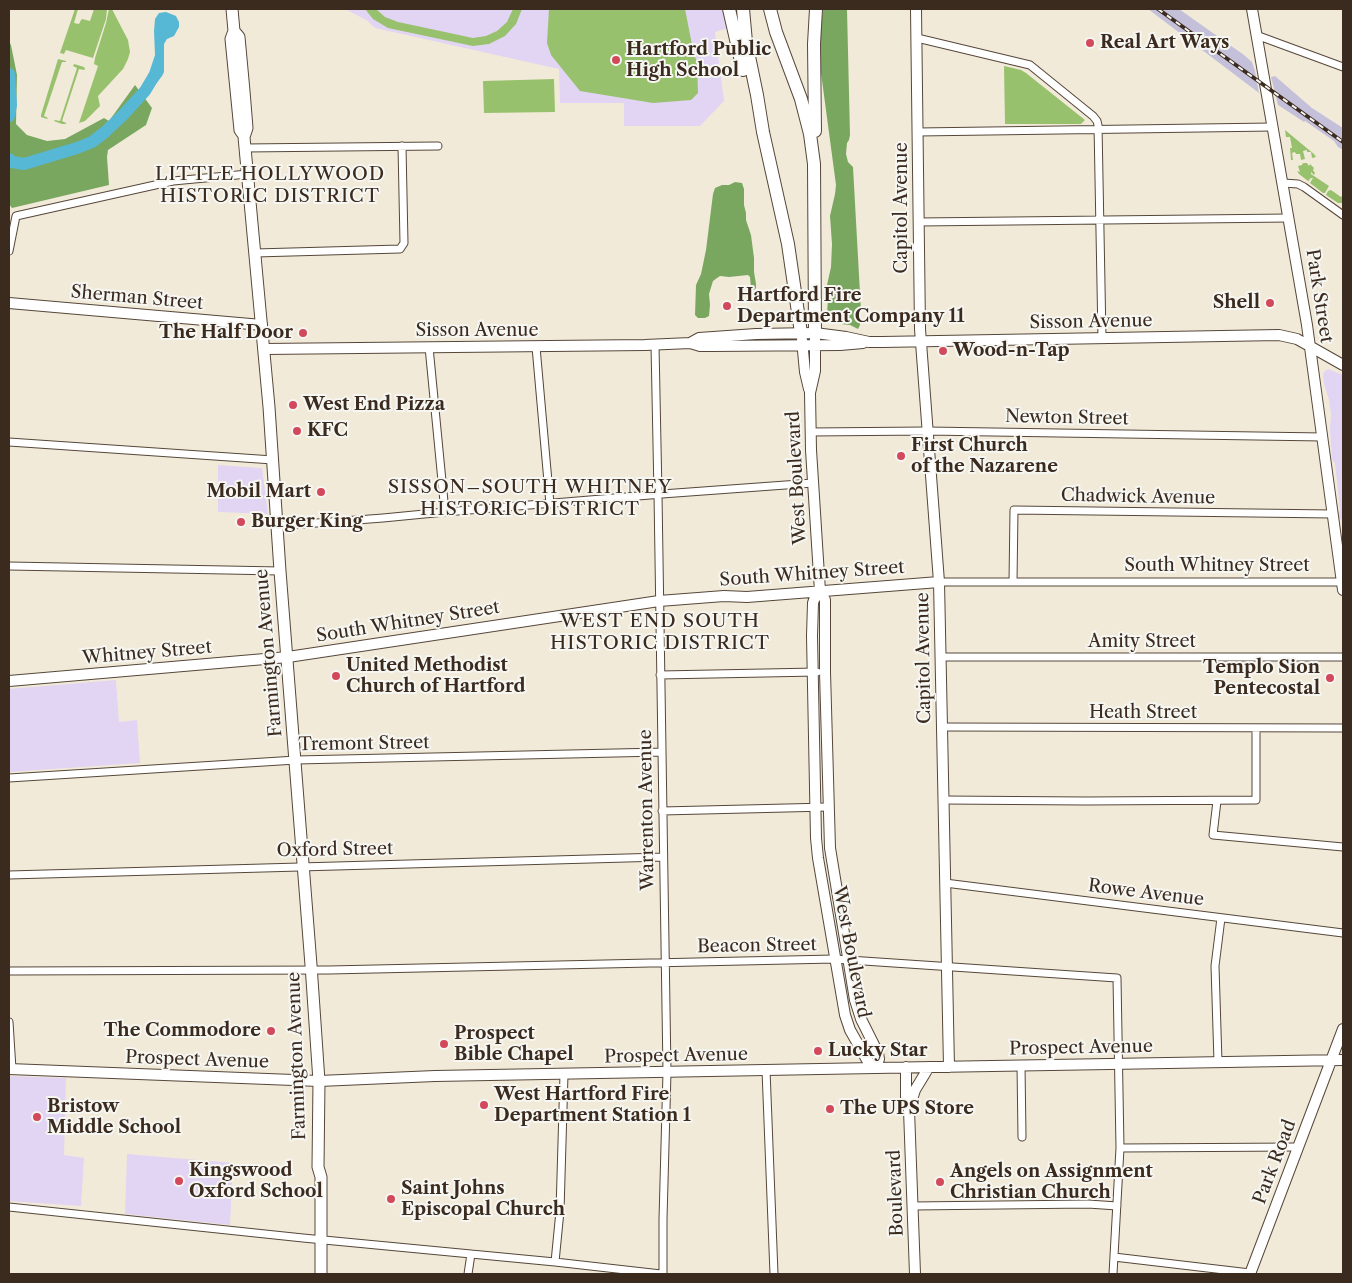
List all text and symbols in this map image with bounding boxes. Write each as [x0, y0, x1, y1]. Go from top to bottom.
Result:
place label: Real Art Ways [1100, 32, 1229, 54]
marker: Real Art Ways [1084, 37, 1096, 49]
place label: Hartford Public High School [626, 39, 771, 82]
marker: Hartford Public High School [610, 54, 622, 66]
street label: Capitol Avenue [891, 142, 913, 274]
district label: LITTLE HOLLYWOOD HISTORIC DISTRICT [153, 164, 387, 208]
street label: Park Street [1301, 247, 1337, 345]
street label: Sherman Street [70, 281, 204, 315]
place label: Hartford Fire Department Company 11 [737, 285, 965, 328]
place label: Shell [1213, 292, 1260, 314]
marker: Shell [1264, 297, 1276, 309]
marker: Hartford Fire Department Company 11 [721, 300, 733, 312]
street label: Sisson Avenue [1029, 310, 1153, 334]
street label: Sisson Avenue [415, 320, 539, 342]
place label: The Half Door [159, 322, 293, 344]
marker: The Half Door [297, 327, 309, 339]
place label: Wood-n-Tap [953, 340, 1070, 362]
marker: Wood-n-Tap [937, 345, 949, 357]
place label: West End Pizza [303, 394, 445, 416]
marker: West End Pizza [287, 399, 299, 411]
street label: Newton Street [1005, 406, 1129, 430]
street label: West Boulevard [783, 411, 811, 545]
place label: KFC [307, 420, 348, 442]
marker: KFC [291, 425, 303, 437]
place label: First Church of the Nazarene [911, 435, 1058, 478]
marker: First Church of the Nazarene [895, 450, 907, 462]
district label: SISSON–SOUTH WHITNEY HISTORIC DISTRICT [385, 477, 675, 521]
place label: Mobil Mart [206, 481, 311, 503]
street label: Chadwick Avenue [1061, 485, 1215, 509]
marker: Mobil Mart [315, 486, 327, 498]
place label: Burger King [251, 511, 363, 533]
marker: Burger King [235, 516, 247, 528]
street label: South Whitney Street [1124, 555, 1310, 577]
street label: South Whitney Street [719, 557, 905, 591]
street label: Farmington Avenue [251, 568, 287, 738]
street label: Capitol Avenue [912, 592, 936, 724]
street label: South Whitney Street [315, 597, 501, 647]
district label: WEST END SOUTH HISTORIC DISTRICT [548, 611, 772, 655]
street label: Amity Street [1088, 631, 1196, 653]
street label: Whitney Street [81, 637, 213, 669]
place label: United Methodist Church of Hartford [346, 655, 526, 698]
place label: Templo Sion Pentecostal [1203, 657, 1320, 700]
marker: United Methodist Church of Hartford [330, 670, 342, 682]
marker: Templo Sion Pentecostal [1324, 672, 1336, 684]
street label: Heath Street [1089, 702, 1197, 724]
street label: Warrenton Avenue [635, 729, 659, 891]
street label: Tremont Street [298, 732, 430, 756]
street label: Oxford Street [277, 838, 393, 862]
street label: Rowe Avenue [1087, 875, 1205, 911]
street label: West Boulevard [828, 884, 874, 1020]
street label: Beacon Street [697, 934, 817, 958]
street label: Farmington Avenue [283, 971, 311, 1141]
place label: The Commodore [104, 1020, 261, 1042]
place label: Prospect Bible Chapel [454, 1023, 574, 1066]
marker: The Commodore [265, 1025, 277, 1037]
street label: Prospect Avenue [1009, 1036, 1153, 1060]
marker: Prospect Bible Chapel [438, 1038, 450, 1050]
place label: Lucky Star [828, 1040, 928, 1062]
street label: Prospect Avenue [604, 1044, 748, 1068]
marker: Lucky Star [812, 1045, 824, 1057]
street label: Prospect Avenue [125, 1047, 269, 1073]
place label: West Hartford Fire Department Station 1 [494, 1084, 691, 1126]
place label: Bristow Middle School [47, 1096, 181, 1138]
place label: The UPS Store [840, 1098, 974, 1120]
marker: West Hartford Fire Department Station 1 [478, 1099, 490, 1111]
marker: The UPS Store [824, 1103, 836, 1115]
marker: Bristow Middle School [31, 1111, 43, 1123]
street label: Park Road [1249, 1117, 1301, 1207]
street label: Boulevard [884, 1149, 908, 1237]
place label: Kingswood Oxford School [189, 1160, 323, 1202]
place label: Angels on Assignment Christian Church [950, 1161, 1153, 1204]
marker: Kingswood Oxford School [173, 1175, 185, 1187]
marker: Angels on Assignment Christian Church [934, 1176, 946, 1188]
place label: Saint Johns Episcopal Church [401, 1178, 565, 1220]
marker: Saint Johns Episcopal Church [385, 1193, 397, 1205]

